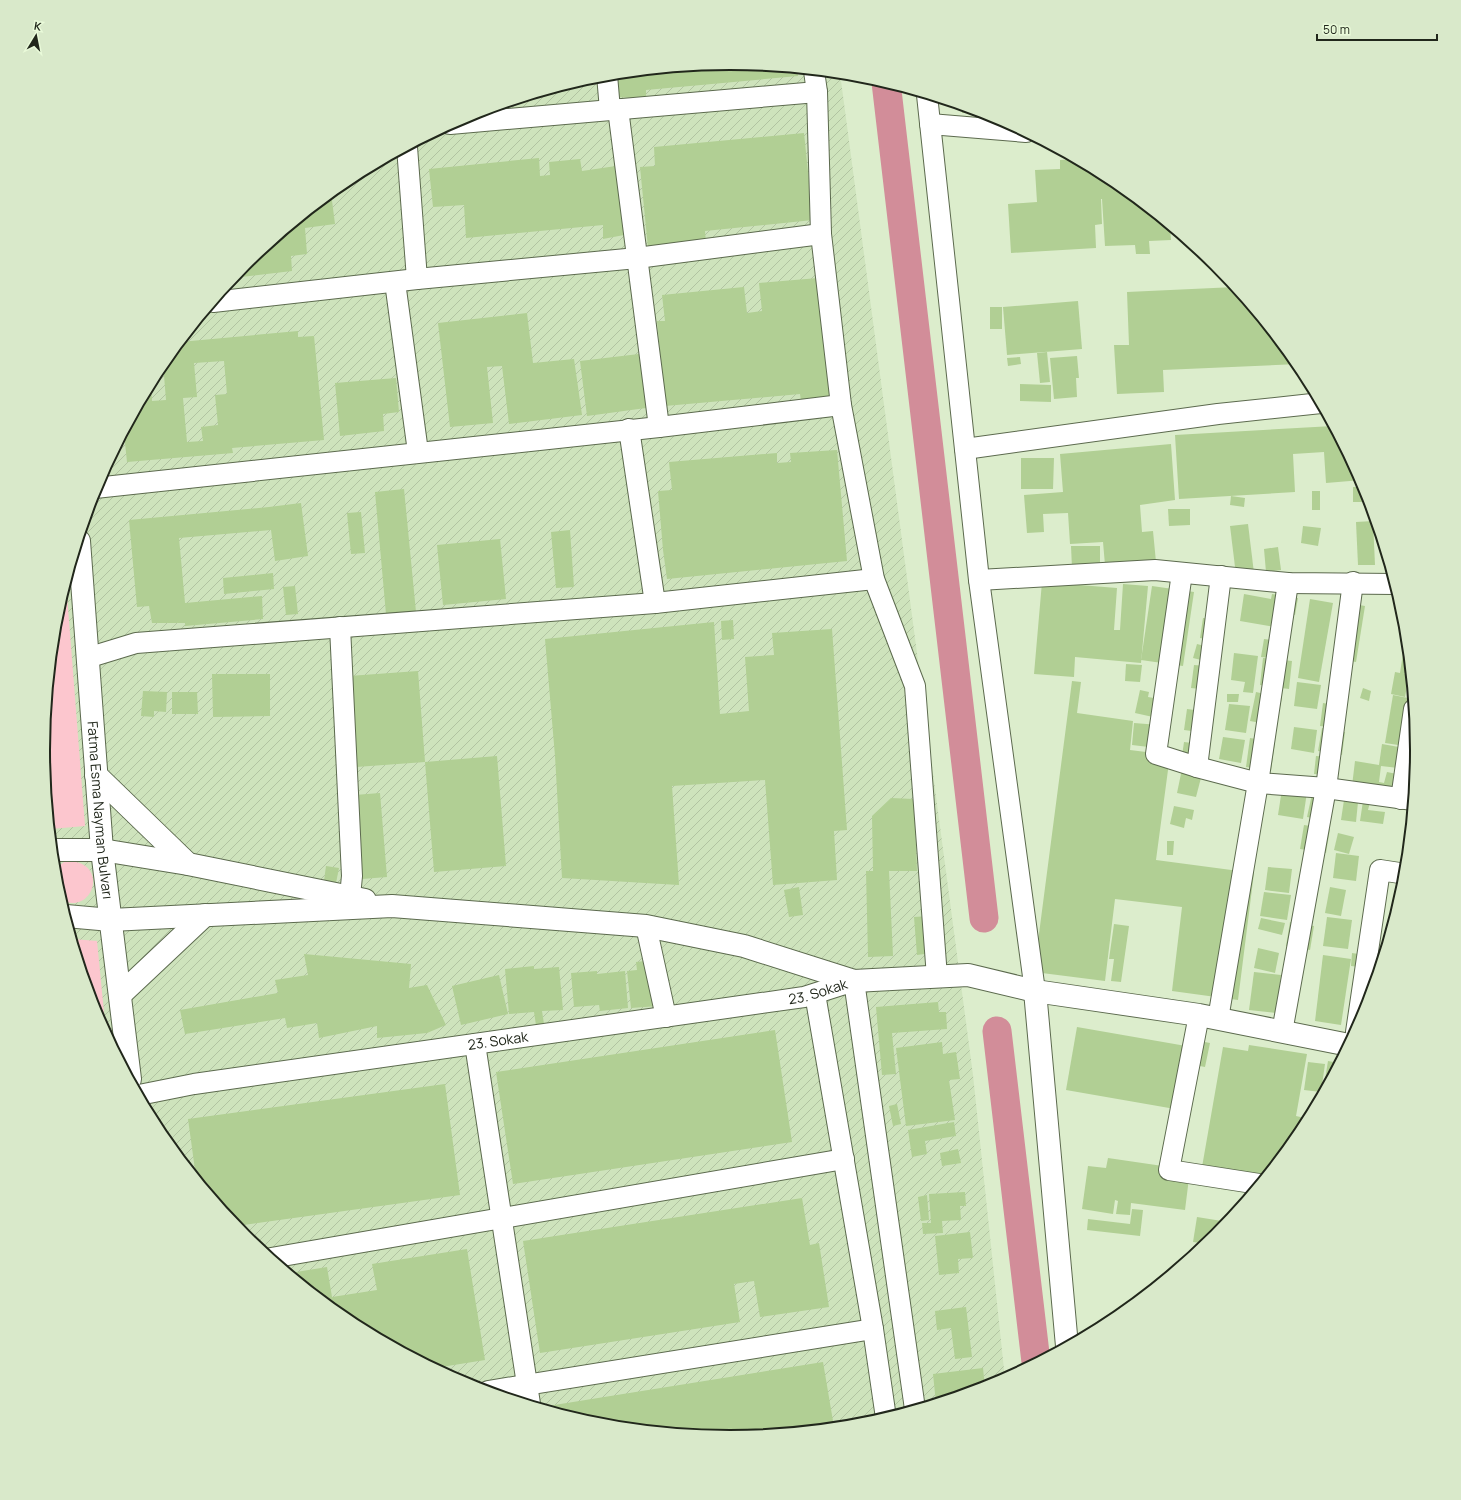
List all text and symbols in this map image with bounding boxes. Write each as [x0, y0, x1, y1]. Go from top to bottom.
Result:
north arrow [16, 16, 56, 56]
scale bar [1317, 16, 1437, 42]
text: K [33, 18, 43, 34]
text: 50 m [1323, 21, 1350, 38]
street label: Fatma Esma Nayman Bulvarı [83, 720, 118, 900]
street label: 23. Sokak [787, 973, 851, 1008]
street label: 23. Sokak [466, 1026, 530, 1054]

